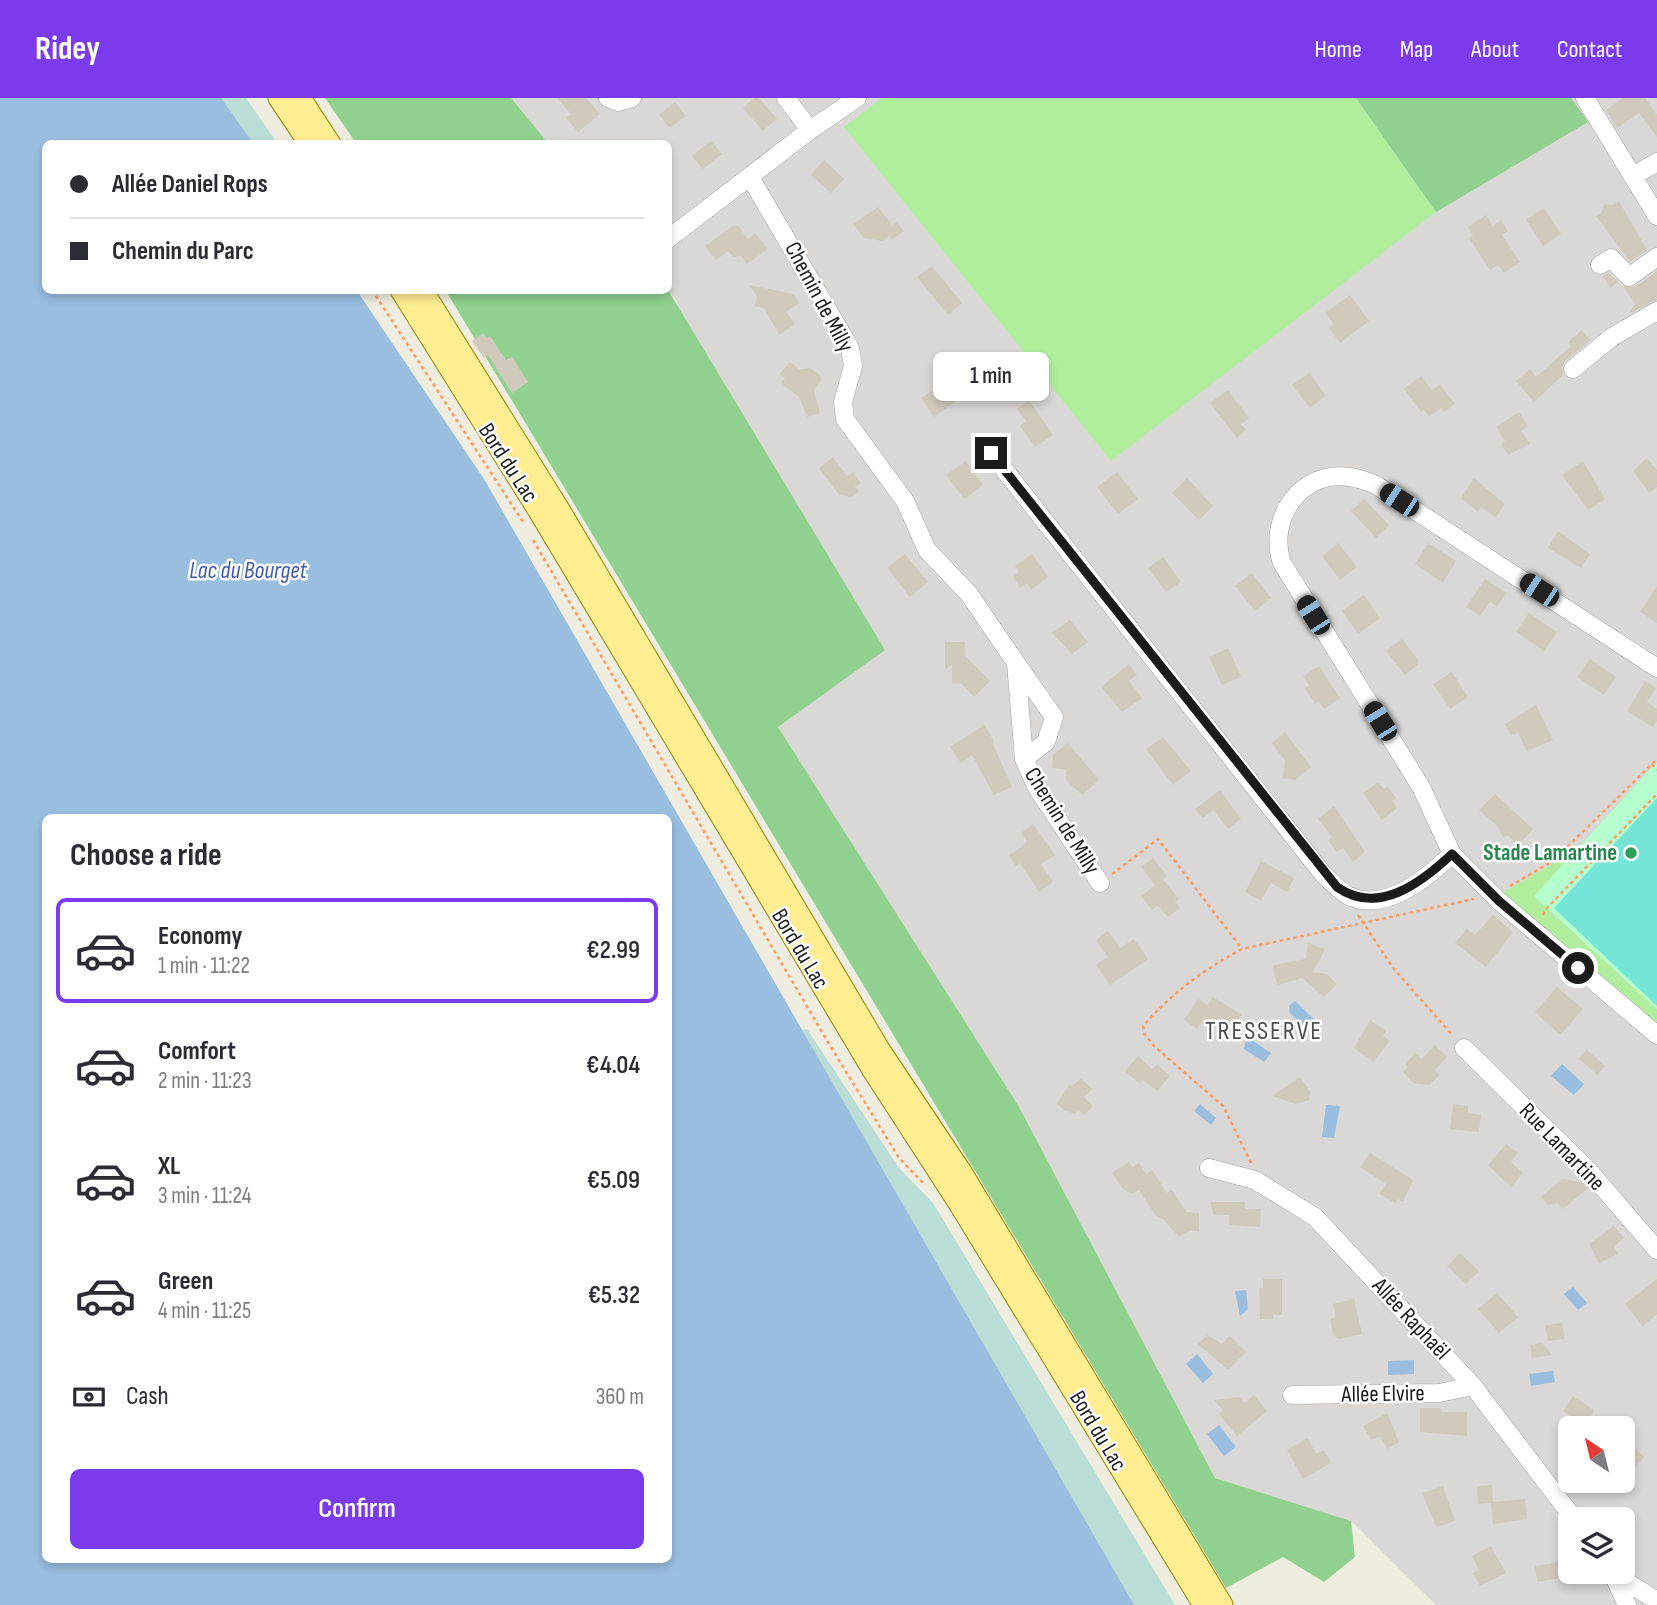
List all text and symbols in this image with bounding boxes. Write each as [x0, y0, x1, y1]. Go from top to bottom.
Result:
text: Ridey [35, 29, 100, 69]
text: Home [1314, 35, 1362, 64]
text: Map [1400, 35, 1433, 64]
text: About [1471, 35, 1519, 64]
text: Contact [1557, 35, 1622, 64]
text: Allée Daniel Rops [112, 169, 268, 200]
text: Chemin du Parc [112, 236, 254, 267]
street label: Chemin de Milly [778, 237, 860, 357]
callout: 1 min [933, 352, 1049, 400]
text: 1 min [970, 362, 1012, 390]
street label: Bord du Lac [472, 418, 544, 508]
route end [975, 437, 1007, 469]
car [1376, 480, 1423, 520]
water label: Lac du Bourget [189, 556, 308, 585]
car [1516, 570, 1563, 610]
car [1293, 592, 1334, 638]
car [1360, 698, 1401, 744]
street label: Chemin de Milly [1018, 762, 1106, 880]
text: Choose a ride [70, 836, 222, 875]
place label: Stade Lamartine [1483, 839, 1617, 867]
marker: Stade Lamartine [1623, 845, 1639, 861]
street label: Bord du Lac [765, 904, 835, 994]
icon: car [74, 919, 137, 982]
text: Economy [158, 921, 242, 952]
text: €2.99 [586, 935, 640, 966]
text: 1 min · 11:22 [158, 952, 250, 980]
route start [1562, 952, 1594, 984]
district label: TRESSERVE [1205, 1016, 1323, 1047]
icon: car [74, 1034, 137, 1097]
text: Comfort [158, 1036, 236, 1067]
text: €4.04 [586, 1050, 640, 1081]
text: 2 min · 11:23 [158, 1067, 252, 1095]
street label: Rue Lamartine [1513, 1097, 1611, 1197]
icon: car [74, 1149, 137, 1212]
text: XL [158, 1151, 180, 1182]
text: €5.09 [587, 1165, 640, 1196]
text: 3 min · 11:24 [158, 1182, 251, 1210]
icon: car [74, 1264, 137, 1327]
text: Green [158, 1266, 213, 1297]
street label: Allée Raphaël [1365, 1272, 1456, 1366]
text: €5.32 [588, 1280, 640, 1311]
text: 4 min · 11:25 [158, 1297, 251, 1325]
icon: cash [70, 1378, 108, 1416]
street label: Allée Elvire [1340, 1379, 1425, 1409]
text: Cash [126, 1381, 169, 1412]
text: 360 m [596, 1383, 644, 1411]
street label: Bord du Lac [1063, 1386, 1133, 1476]
north arrow [1558, 1416, 1634, 1493]
map controls [1558, 1416, 1635, 1584]
button: Confirm [70, 1469, 644, 1549]
button: layers [1558, 1507, 1635, 1584]

